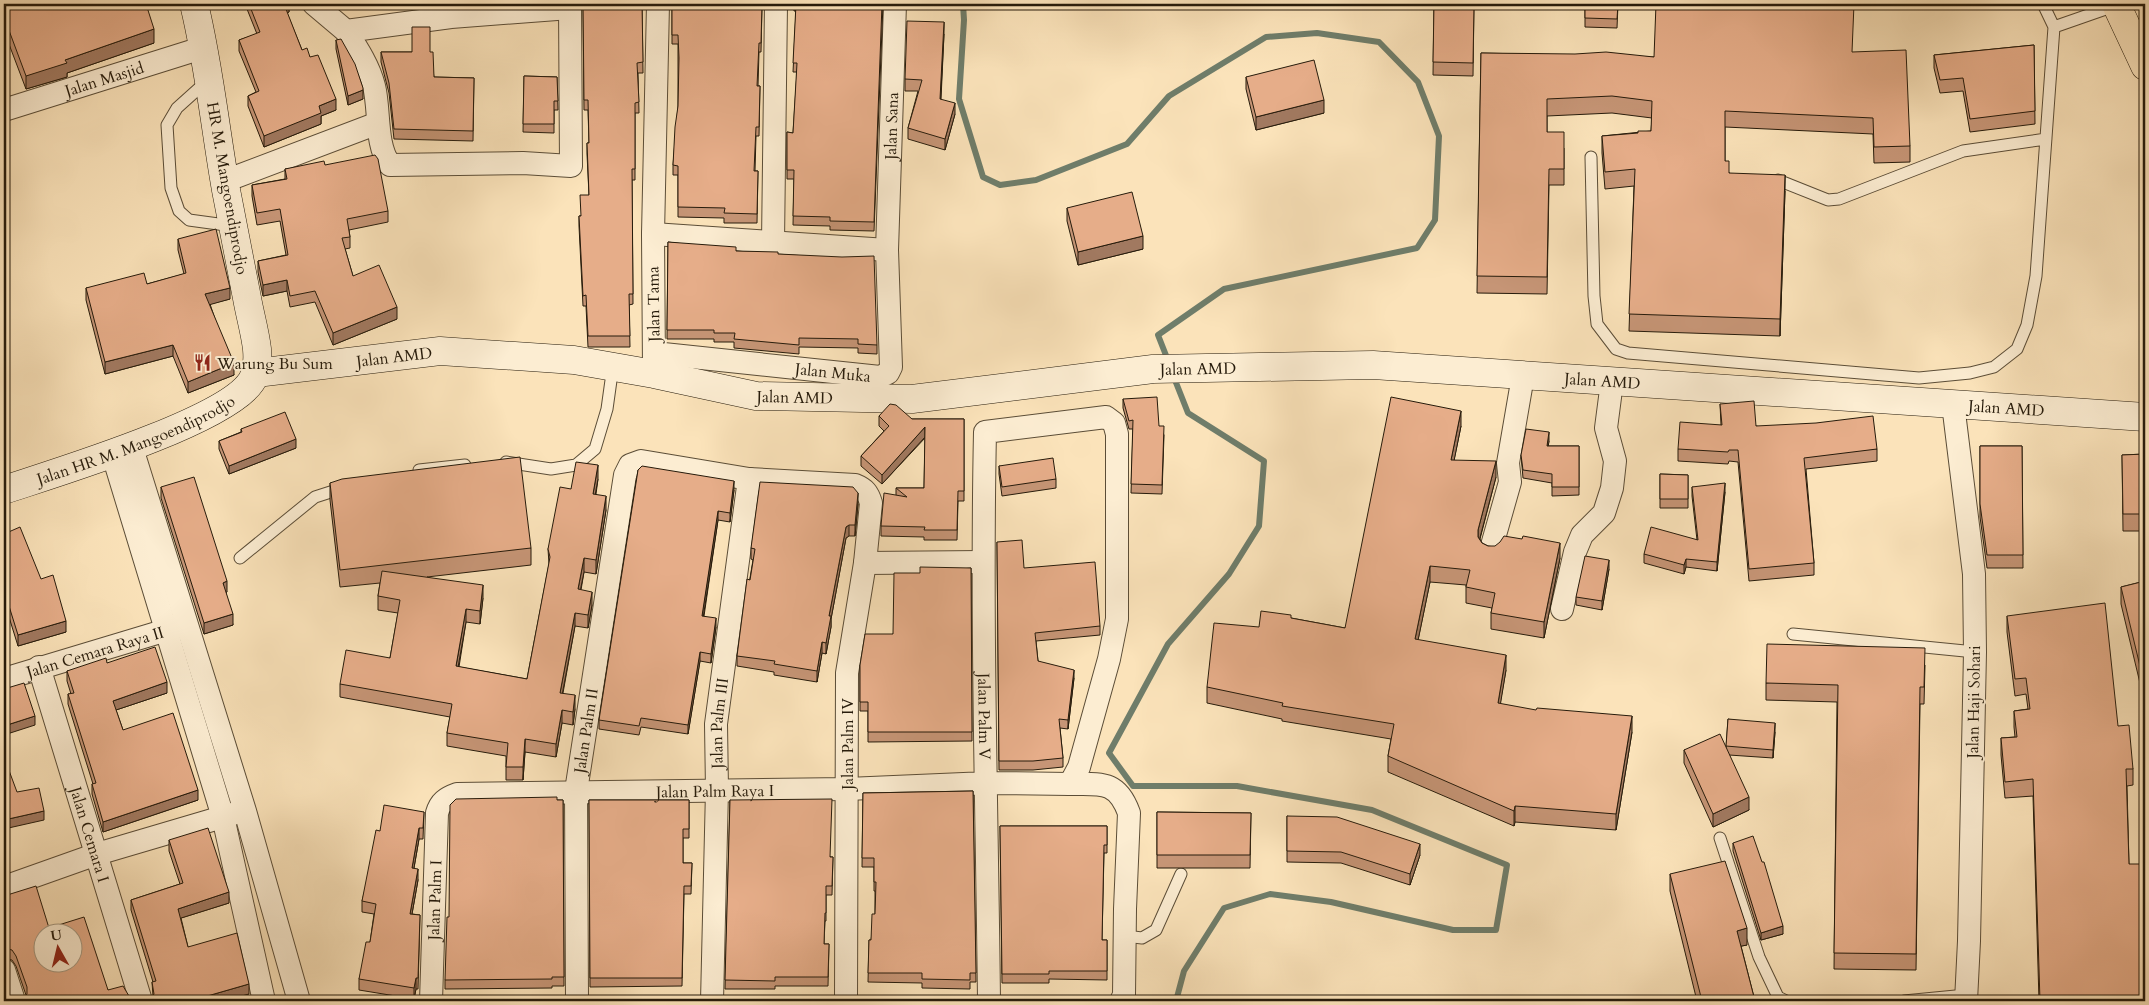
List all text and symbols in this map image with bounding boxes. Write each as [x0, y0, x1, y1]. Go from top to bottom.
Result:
street label: Jalan Masjid [60, 57, 147, 103]
street label: Jalan Sana [880, 92, 904, 162]
street label: HR M. Mangoendiprodjo [201, 100, 253, 277]
street label: Jalan Tama [642, 266, 666, 344]
street label: Jalan AMD [353, 342, 433, 373]
restaurant icon: Warung Bu Sum [193, 353, 213, 373]
place label: Warung Bu Sum [216, 353, 333, 375]
street label: Jalan AMD [1158, 357, 1236, 381]
street label: Jalan Muka [792, 358, 872, 388]
street label: Jalan AMD [1562, 368, 1641, 395]
street label: Jalan AMD [754, 386, 833, 409]
street label: Jalan HR M. Mangoendiprodjo [32, 390, 240, 491]
street label: Jalan AMD [1966, 395, 2045, 422]
street label: Jalan Cemara Raya II [22, 622, 167, 684]
street label: Jalan Haji Sohari [1962, 645, 1986, 761]
street label: Jalan Palm V [972, 671, 995, 760]
street label: Jalan Palm III [706, 676, 734, 771]
street label: Jalan Palm II [569, 687, 604, 777]
street label: Jalan Palm IV [837, 698, 859, 792]
street label: Jalan Palm Raya I [654, 780, 774, 803]
street label: Jalan Cemara I [64, 782, 114, 885]
street label: Jalan Palm I [423, 860, 447, 943]
north arrow [32, 922, 82, 972]
text: U [49, 925, 64, 946]

